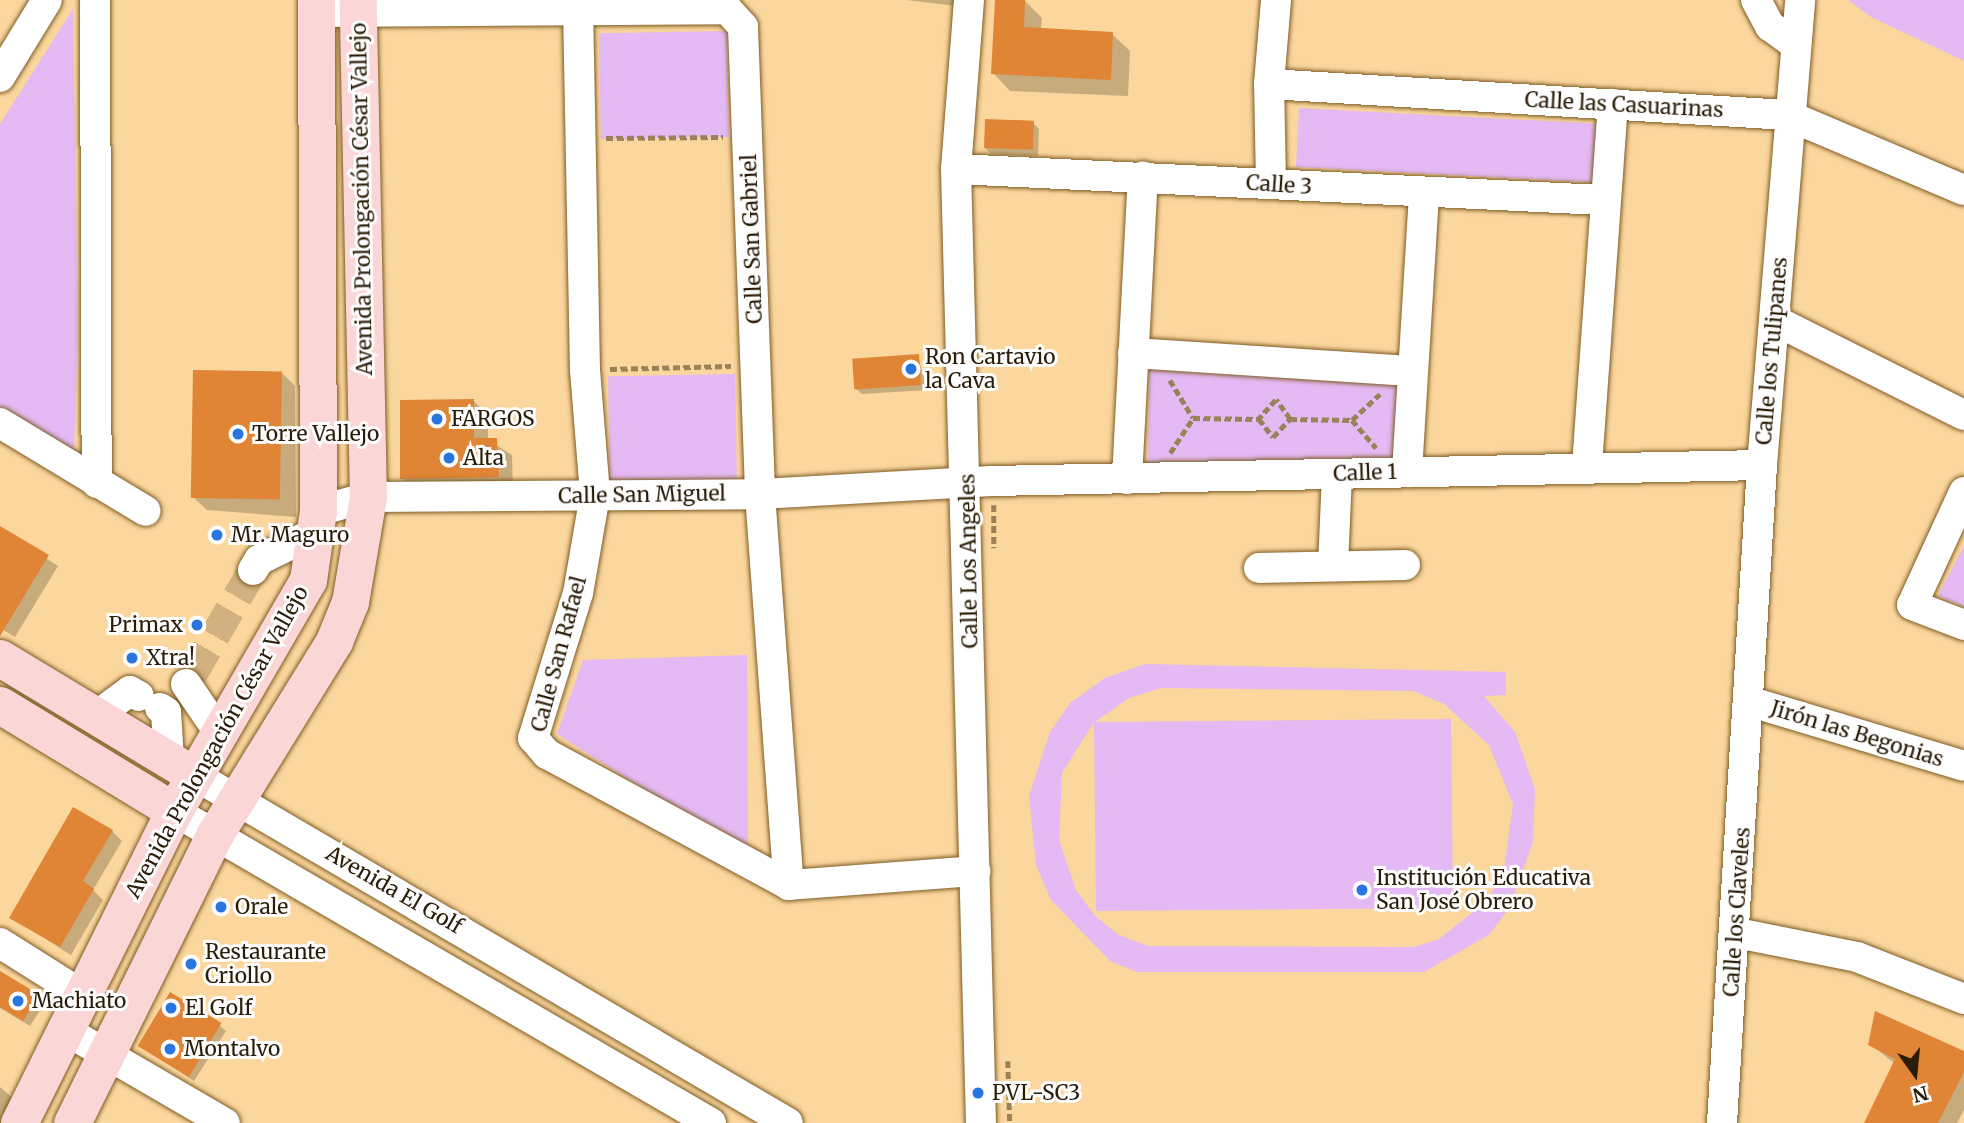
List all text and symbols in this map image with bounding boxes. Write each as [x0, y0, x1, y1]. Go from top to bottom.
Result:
street label: Avenida Prolongación César Vallejo [346, 22, 378, 376]
street label: Calle las Casuarinas [1524, 87, 1724, 123]
street label: Calle San Gabriel [736, 154, 768, 324]
street label: Calle 3 [1245, 170, 1313, 200]
street label: Calle los Tulipanes [1751, 256, 1793, 446]
place label: Ron Cartavio la Cava [925, 344, 1055, 394]
marker: Ron Cartavio la Cava [903, 361, 919, 377]
place label: FARGOS [451, 406, 534, 432]
marker: FARGOS [429, 411, 445, 427]
place label: Torre Vallejo [252, 421, 379, 447]
marker: Torre Vallejo [230, 426, 246, 442]
place label: Alta [463, 445, 504, 471]
marker: Alta [441, 450, 457, 466]
street label: Calle 1 [1333, 459, 1397, 487]
street label: Calle Los Angeles [955, 473, 983, 649]
street label: Calle San Miguel [558, 481, 726, 509]
place label: Mr. Maguro [231, 522, 349, 548]
marker: Mr. Maguro [209, 527, 225, 543]
street label: Calle San Rafael [526, 573, 592, 735]
street label: Avenida Prolongación César Vallejo [120, 582, 314, 902]
place label: Primax [109, 612, 183, 638]
marker: Primax [189, 617, 205, 633]
place label: Xtra! [146, 645, 195, 671]
marker: Xtra! [124, 650, 140, 666]
street label: Jirón las Begonias [1767, 696, 1947, 772]
street label: Calle los Claveles [1719, 826, 1755, 998]
street label: Avenida El Golf [321, 841, 467, 939]
place label: Institución Educativa San José Obrero [1376, 865, 1591, 915]
marker: Institución Educativa San José Obrero [1354, 882, 1370, 898]
place label: Orale [235, 894, 288, 920]
marker: Orale [213, 899, 229, 915]
place label: Restaurante Criollo [205, 939, 326, 989]
marker: Restaurante Criollo [183, 956, 199, 972]
place label: Machiato [32, 988, 126, 1014]
marker: Machiato [10, 993, 26, 1009]
place label: El Golf [185, 995, 252, 1021]
marker: El Golf [163, 1000, 179, 1016]
place label: Montalvo [184, 1036, 280, 1062]
north arrow [1880, 1039, 1950, 1109]
marker: Montalvo [162, 1041, 178, 1057]
place label: PVL-SC3 [992, 1080, 1080, 1106]
text: N [1910, 1081, 1931, 1108]
marker: PVL-SC3 [970, 1085, 986, 1101]

